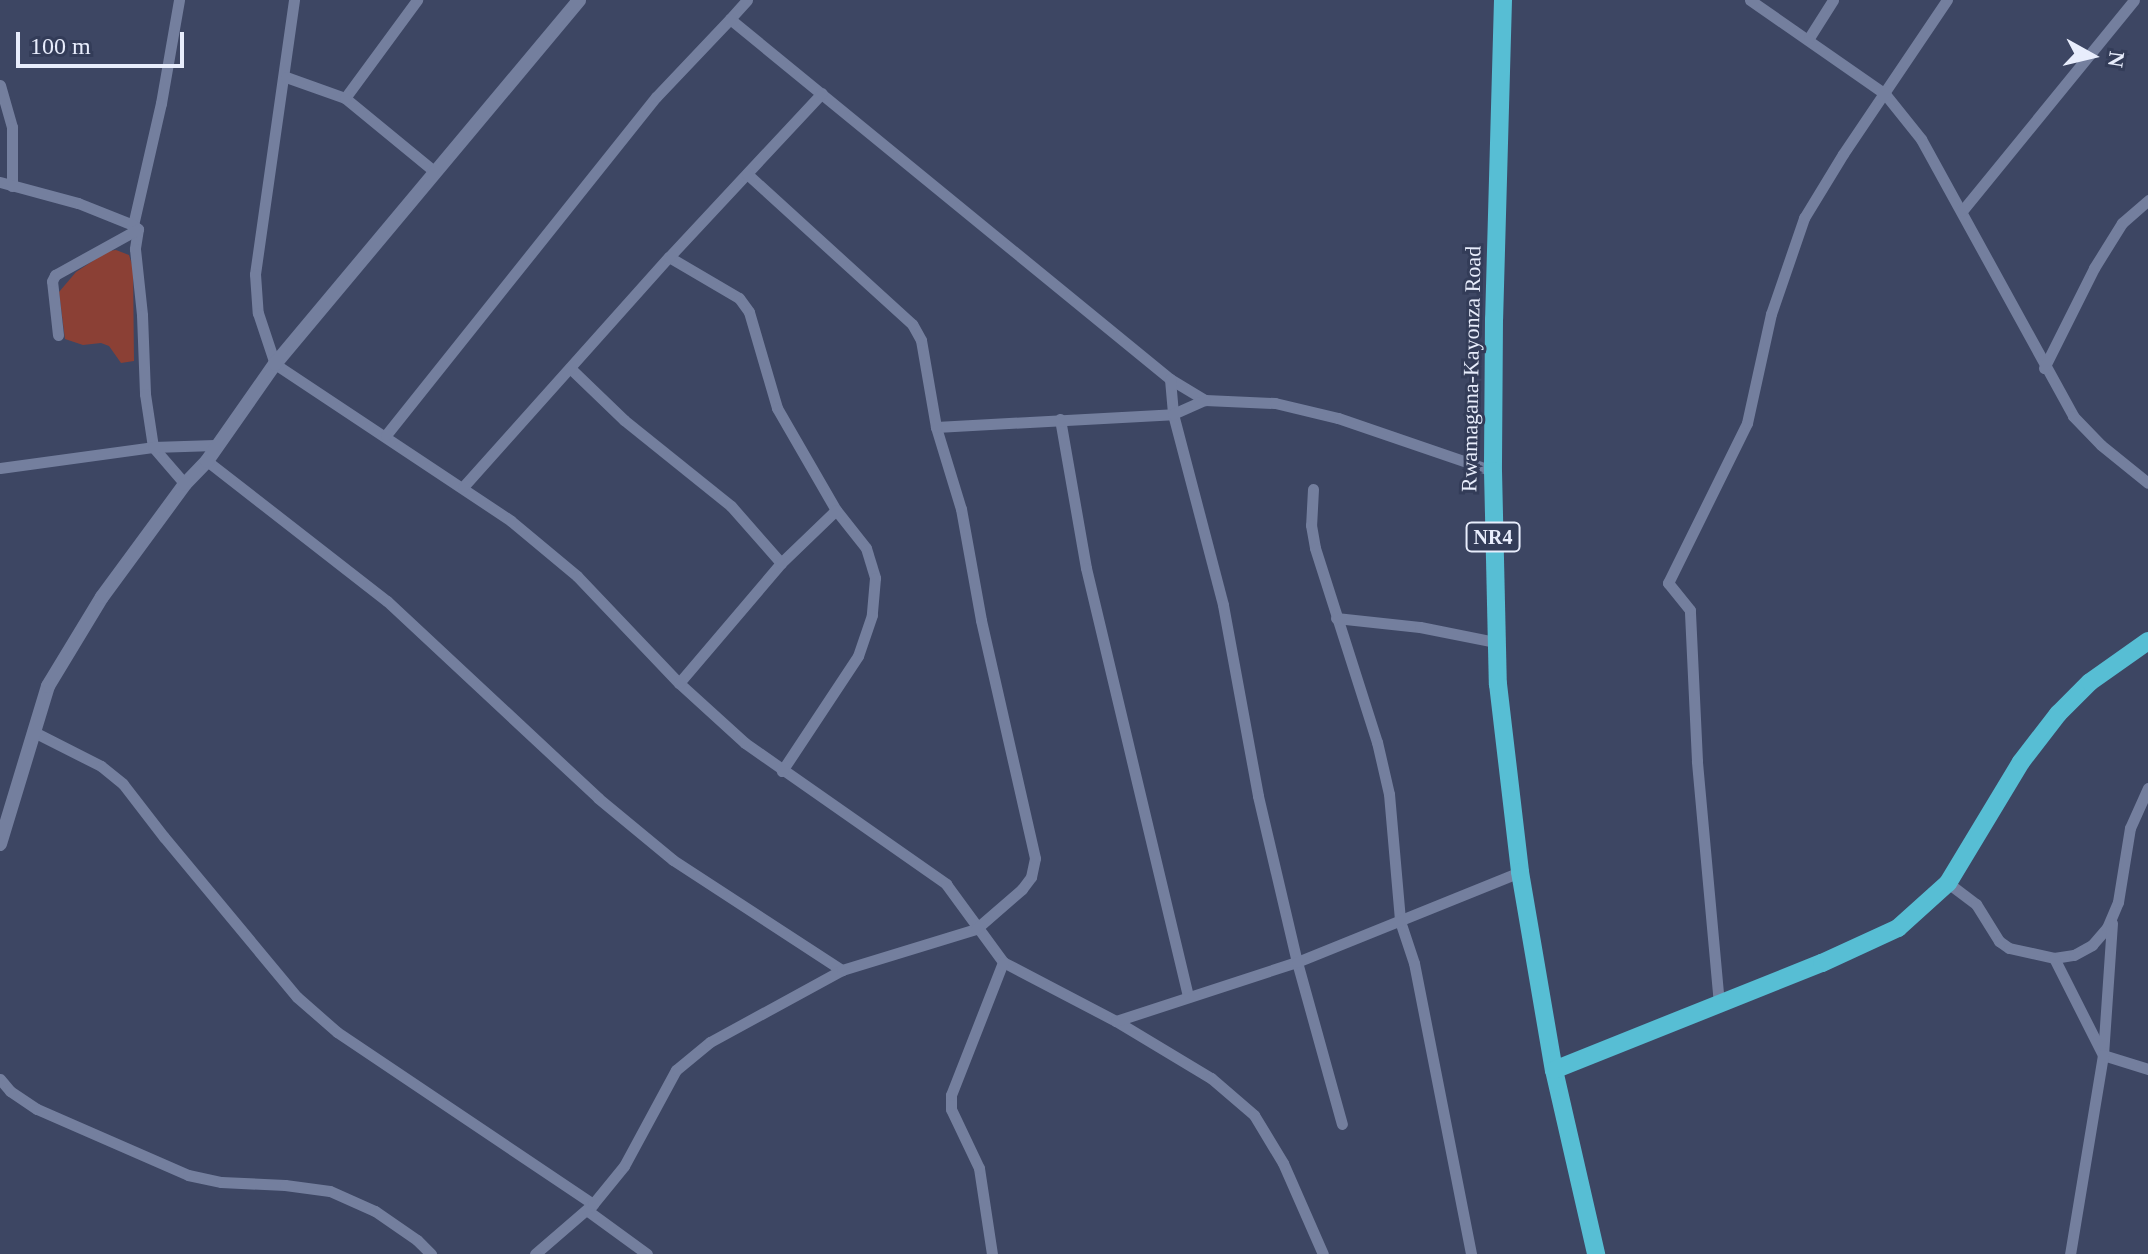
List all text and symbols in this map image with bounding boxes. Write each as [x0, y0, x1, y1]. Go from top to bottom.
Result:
scale bar [20, 16, 188, 66]
north arrow [2052, 16, 2132, 96]
text: 100 m [30, 33, 91, 59]
text: N [2103, 50, 2130, 69]
street label: Rwamagana-Kayonza Road [1456, 246, 1486, 492]
road number: NR4 [1465, 521, 1521, 553]

